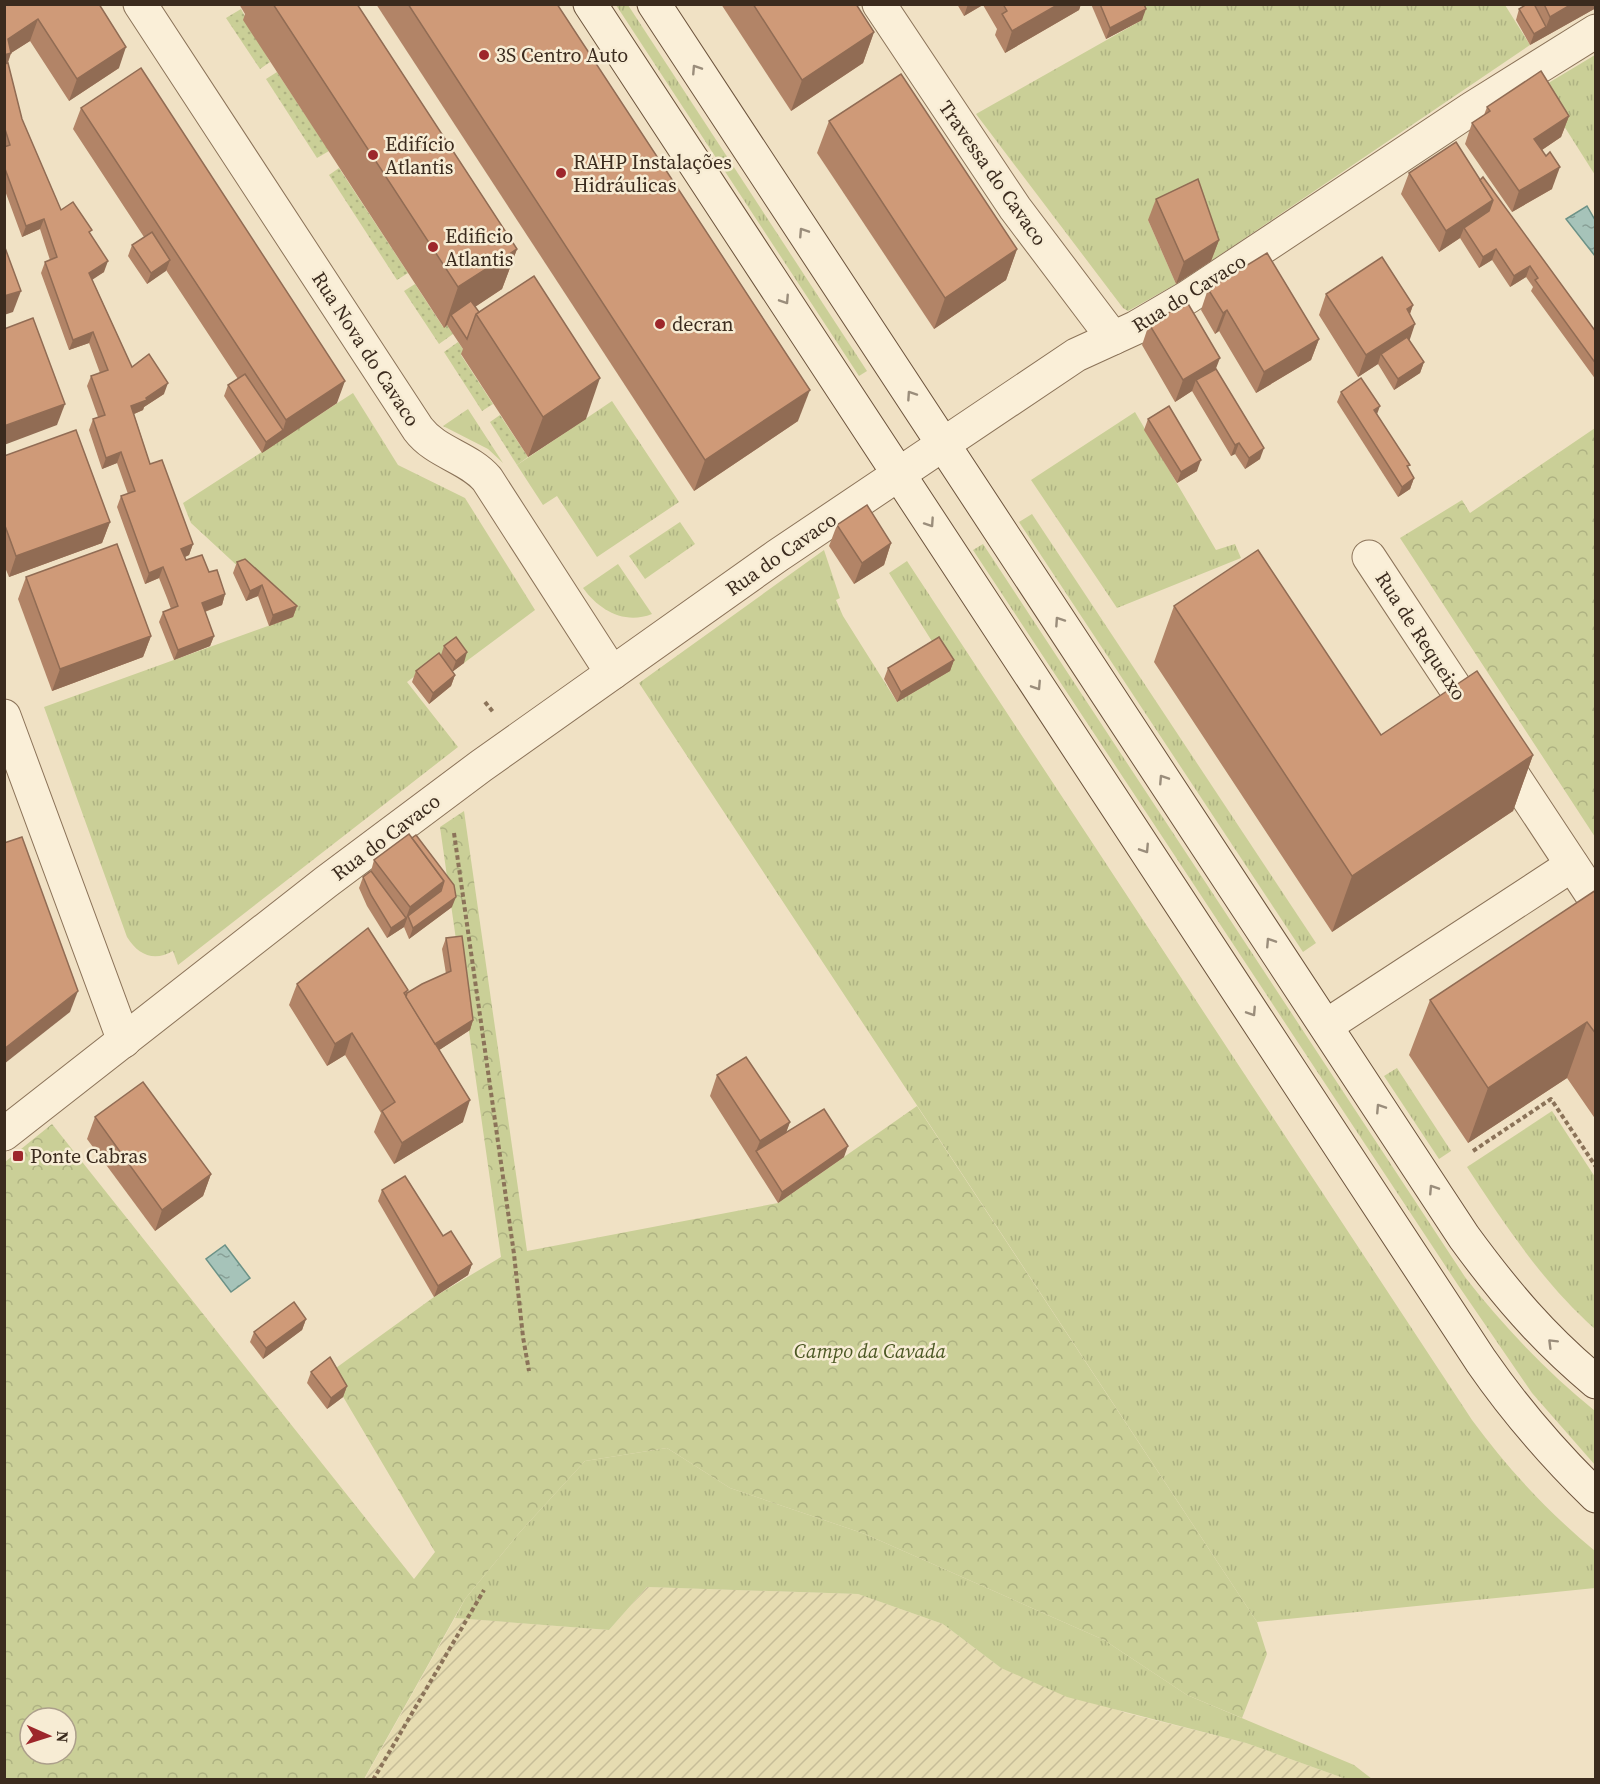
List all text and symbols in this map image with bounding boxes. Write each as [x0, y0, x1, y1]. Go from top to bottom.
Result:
place label: 3S Centro Auto [496, 41, 628, 69]
marker: 3S Centro Auto [477, 48, 491, 62]
one-way arrow [692, 65, 704, 75]
street label: Travessa do Cavaco [932, 95, 1054, 251]
place label: Edifício Atlantis [385, 130, 455, 181]
marker: Edifício Atlantis [366, 148, 380, 162]
place label: RAHP Instalações Hidráulicas [573, 148, 732, 199]
marker: RAHP Instalações Hidráulicas [554, 166, 568, 180]
place label: Edificio Atlantis [445, 222, 513, 273]
one-way arrow [799, 228, 811, 238]
marker: Edificio Atlantis [426, 240, 440, 254]
street label: Rua do Cavaco [1127, 247, 1251, 339]
street label: Rua Nova do Cavaco [305, 266, 427, 432]
one-way arrow [777, 294, 788, 305]
place label: decran [672, 310, 734, 338]
marker: decran [653, 317, 667, 331]
one-way arrow [906, 391, 918, 401]
street label: Rua do Cavaco [720, 505, 842, 603]
one-way arrow [923, 517, 934, 528]
street label: Rua de Requeixo [1369, 566, 1473, 706]
one-way arrow [1055, 617, 1066, 628]
one-way arrow [1030, 679, 1041, 690]
one-way arrow [1159, 775, 1171, 785]
street label: Rua do Cavaco [326, 787, 446, 887]
one-way arrow [1137, 843, 1149, 853]
one-way arrow [1266, 938, 1278, 948]
one-way arrow [1245, 1005, 1256, 1016]
one-way arrow [1376, 1104, 1387, 1115]
place label: Ponte Cabras [30, 1142, 147, 1170]
marker: Ponte Cabras [11, 1149, 25, 1163]
one-way arrow [1429, 1185, 1440, 1196]
park label: Campo da Cavada [794, 1337, 946, 1365]
one-way arrow [1548, 1340, 1559, 1351]
north arrow [18, 1706, 78, 1766]
text: N [52, 1730, 74, 1744]

